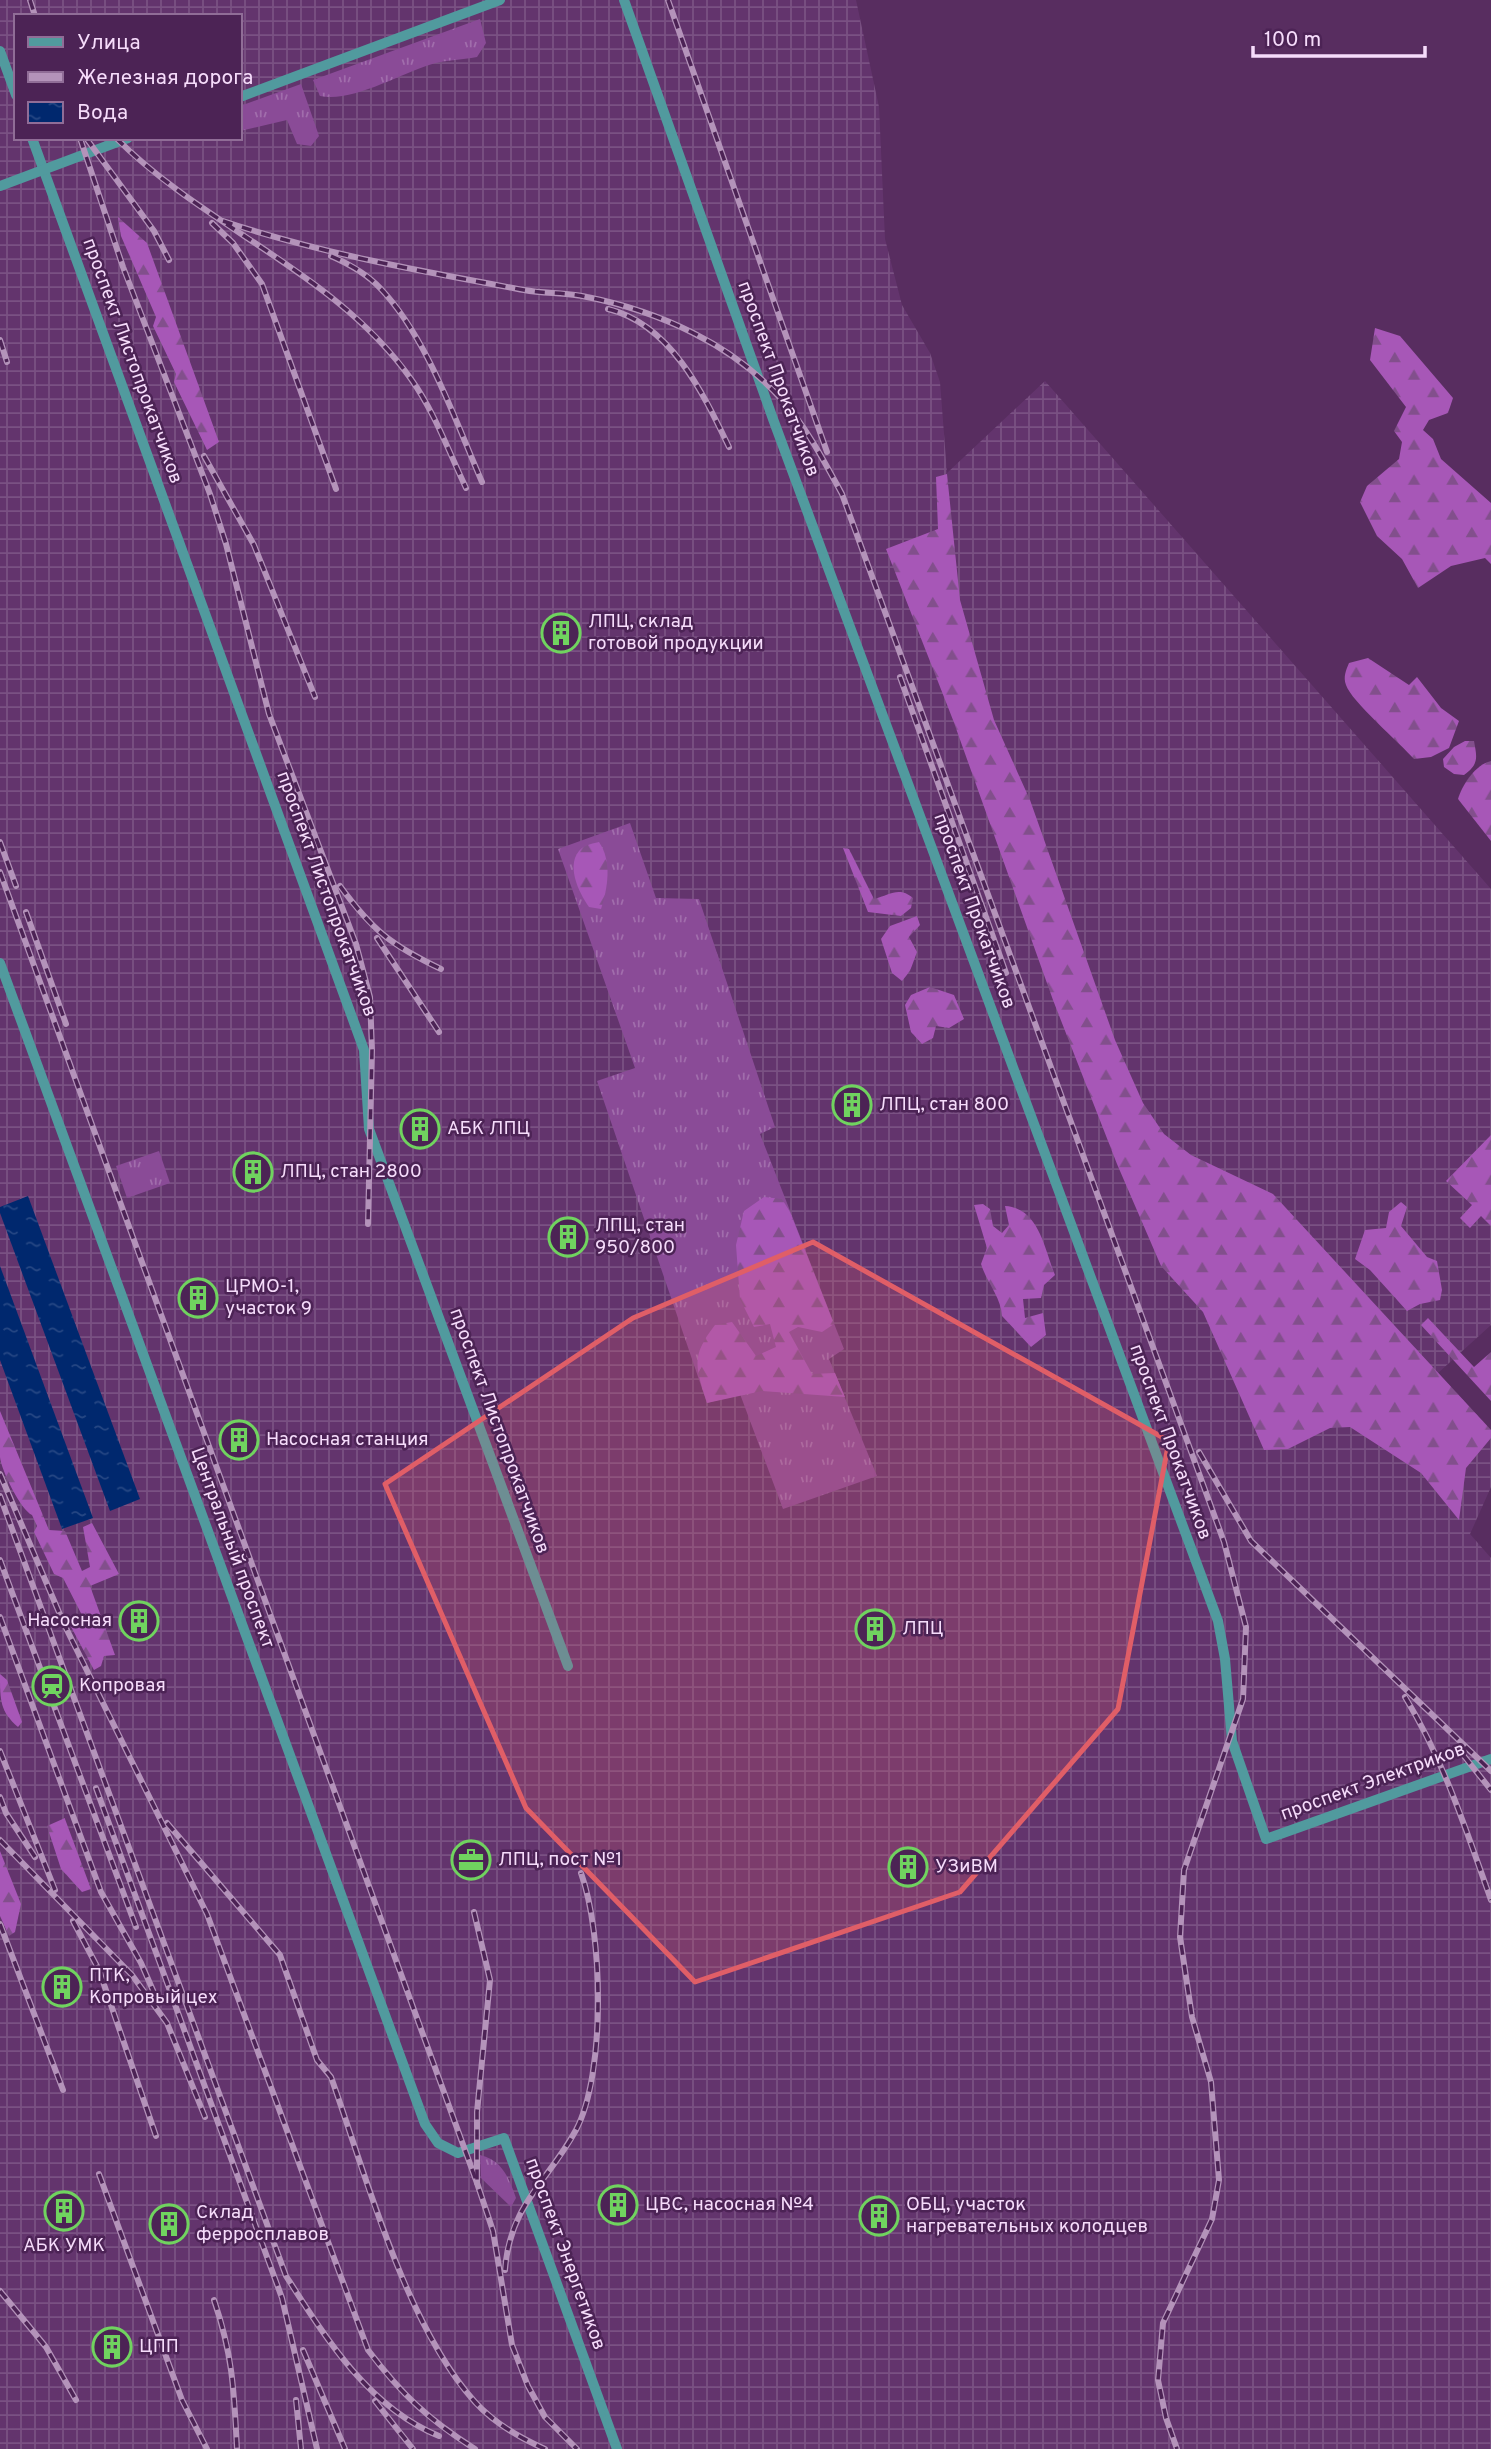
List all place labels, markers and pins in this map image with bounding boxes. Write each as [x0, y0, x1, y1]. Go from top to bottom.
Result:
place label: ЛПЦ, склад готовой продукции [588, 610, 764, 656]
building icon: ЛПЦ, склад готовой продукции [540, 612, 582, 654]
building icon: ЛПЦ, стан 800 [831, 1084, 873, 1126]
place label: ЛПЦ, стан 800 [879, 1093, 1009, 1117]
building icon: АБК ЛПЦ [399, 1108, 441, 1150]
place label: АБК ЛПЦ [447, 1117, 530, 1141]
building icon: ЛПЦ, стан 2800 [232, 1151, 274, 1193]
place label: ЛПЦ, стан 2800 [280, 1160, 422, 1184]
place label: ЛПЦ, стан 950/800 [595, 1214, 685, 1260]
building icon: ЛПЦ, стан 950/800 [547, 1216, 589, 1258]
place label: ЦРМО-1, участок 9 [225, 1275, 312, 1321]
building icon: ЦРМО-1, участок 9 [177, 1277, 219, 1319]
building icon: Насосная станция [218, 1419, 260, 1461]
place label: Насосная станция [266, 1428, 429, 1452]
building icon: Насосная [118, 1600, 160, 1642]
building icon: ЛПЦ [854, 1608, 896, 1650]
place label: Насосная [27, 1609, 112, 1633]
place label: ЛПЦ [902, 1617, 944, 1641]
station icon: Копровая [31, 1665, 73, 1707]
place label: Копровая [79, 1674, 166, 1698]
office icon: ЛПЦ, пост №1 [450, 1839, 492, 1881]
building icon: УЗиВМ [887, 1846, 929, 1888]
place label: ЛПЦ, пост №1 [498, 1848, 622, 1872]
place label: УЗиВМ [935, 1855, 998, 1879]
place label: ПТК, Копровый цех [89, 1964, 218, 2010]
building icon: ПТК, Копровый цех [41, 1966, 83, 2008]
building icon: ЦВС, насосная №4 [597, 2184, 639, 2226]
building icon: АБК УМК [43, 2190, 85, 2232]
place label: ЦВС, насосная №4 [645, 2193, 814, 2217]
place label: ОБЦ, участок нагревательных колодцев [906, 2193, 1148, 2239]
building icon: ОБЦ, участок нагревательных колодцев [858, 2195, 900, 2237]
place label: Склад ферросплавов [196, 2201, 329, 2247]
building icon: Склад ферросплавов [148, 2203, 190, 2245]
place label: АБК УМК [23, 2234, 105, 2258]
building icon: ЦПП [91, 2326, 133, 2368]
place label: ЦПП [139, 2335, 179, 2359]

